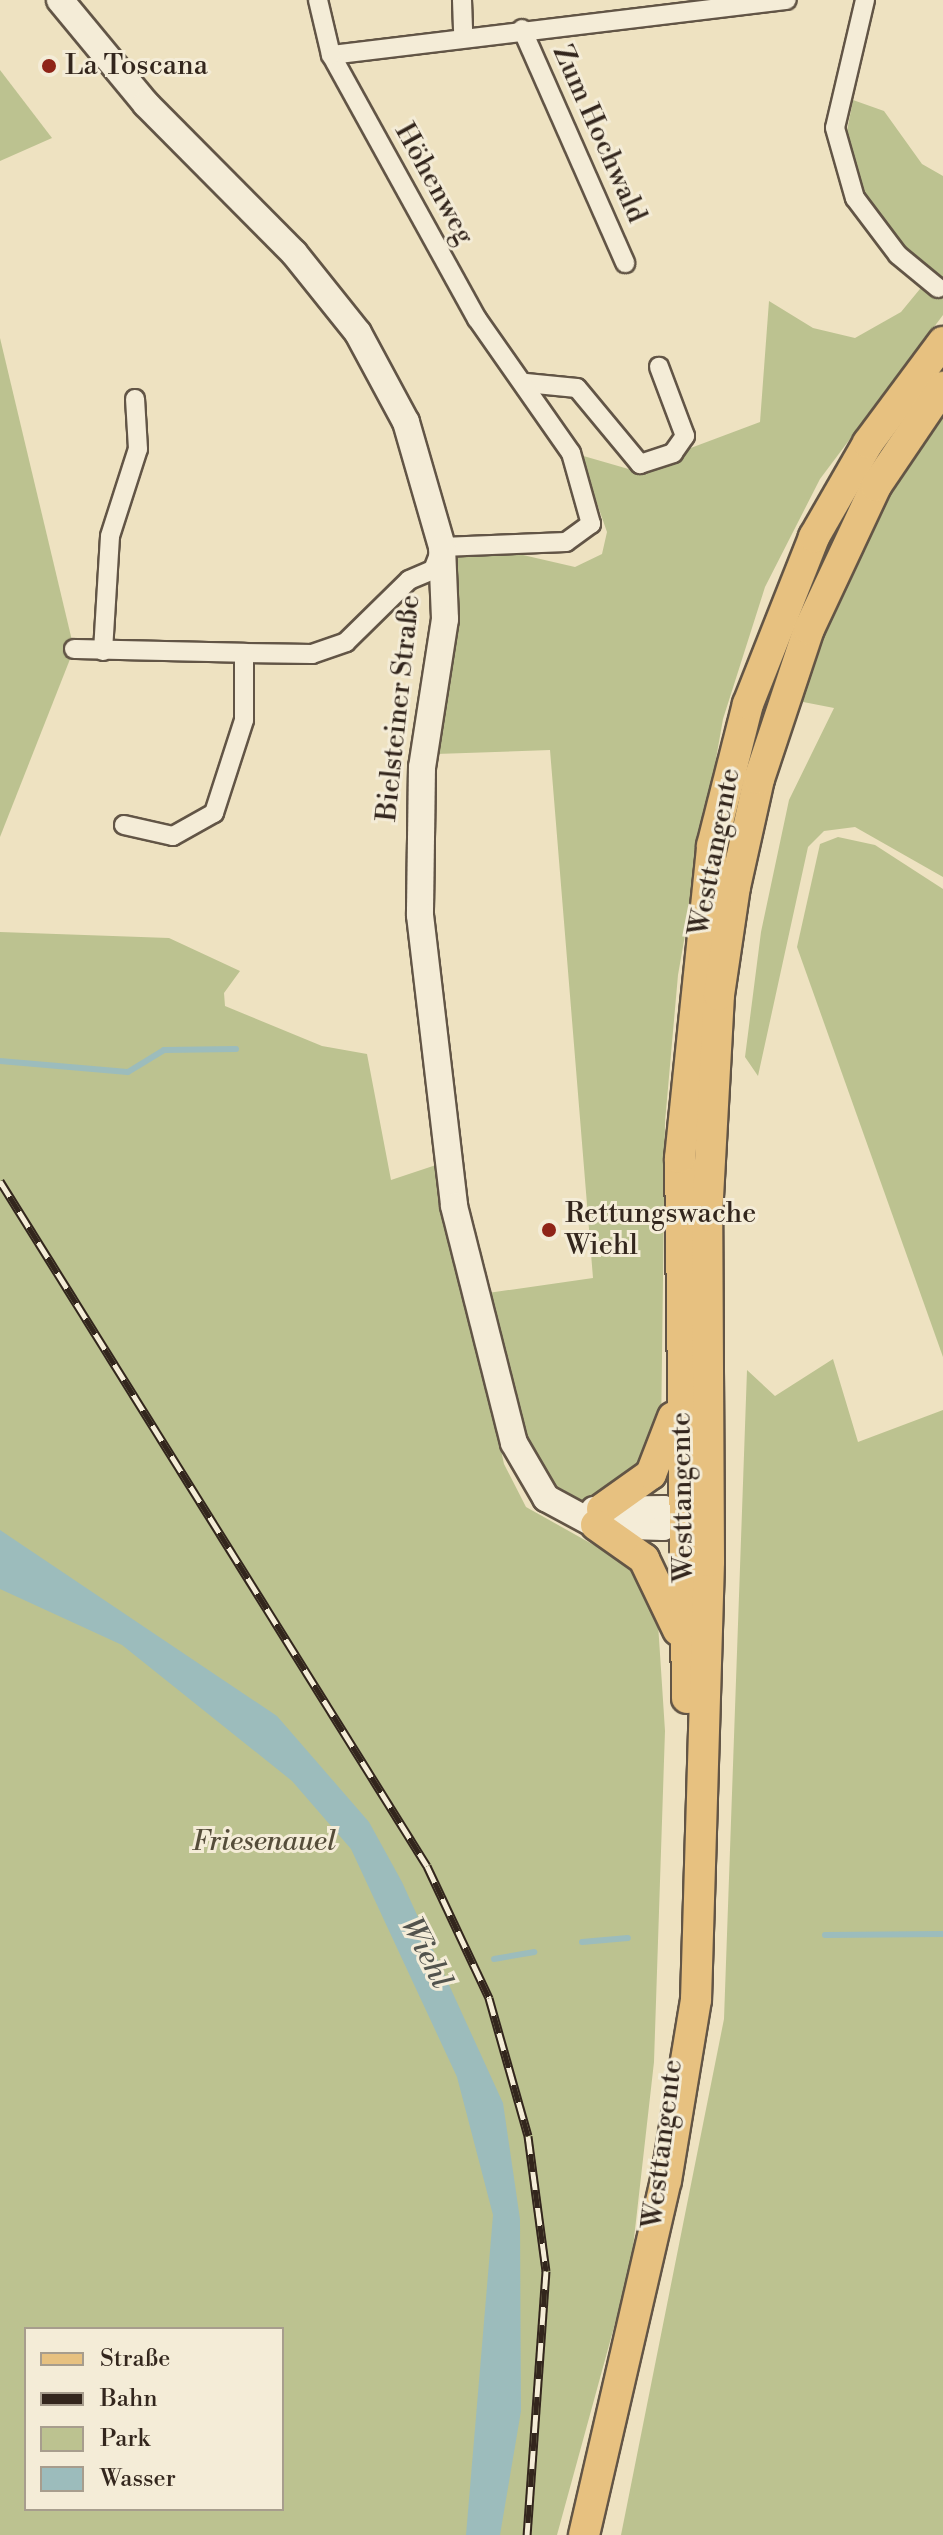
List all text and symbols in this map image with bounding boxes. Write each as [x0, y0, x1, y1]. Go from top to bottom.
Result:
street label: Zum Hochwald [545, 40, 653, 228]
place label: La Toscana [65, 49, 208, 83]
marker: La Toscana [40, 57, 58, 75]
street label: Höhenweg [387, 118, 481, 250]
street label: Bielsteiner Straße [370, 593, 428, 823]
street label: Westtangente [682, 765, 748, 939]
place label: Rettungswache Wiehl [565, 1197, 756, 1263]
marker: Rettungswache Wiehl [540, 1221, 558, 1239]
street label: Westtangente [665, 1412, 701, 1582]
park label: Friesenauel [192, 1825, 336, 1859]
water label: Wiehl [393, 1911, 459, 1995]
street label: Westtangente [636, 2057, 690, 2231]
legend [24, 2327, 284, 2511]
text: Straße [100, 2344, 170, 2374]
text: Bahn [100, 2384, 158, 2414]
text: Park [100, 2424, 150, 2454]
text: Wasser [100, 2464, 176, 2494]

